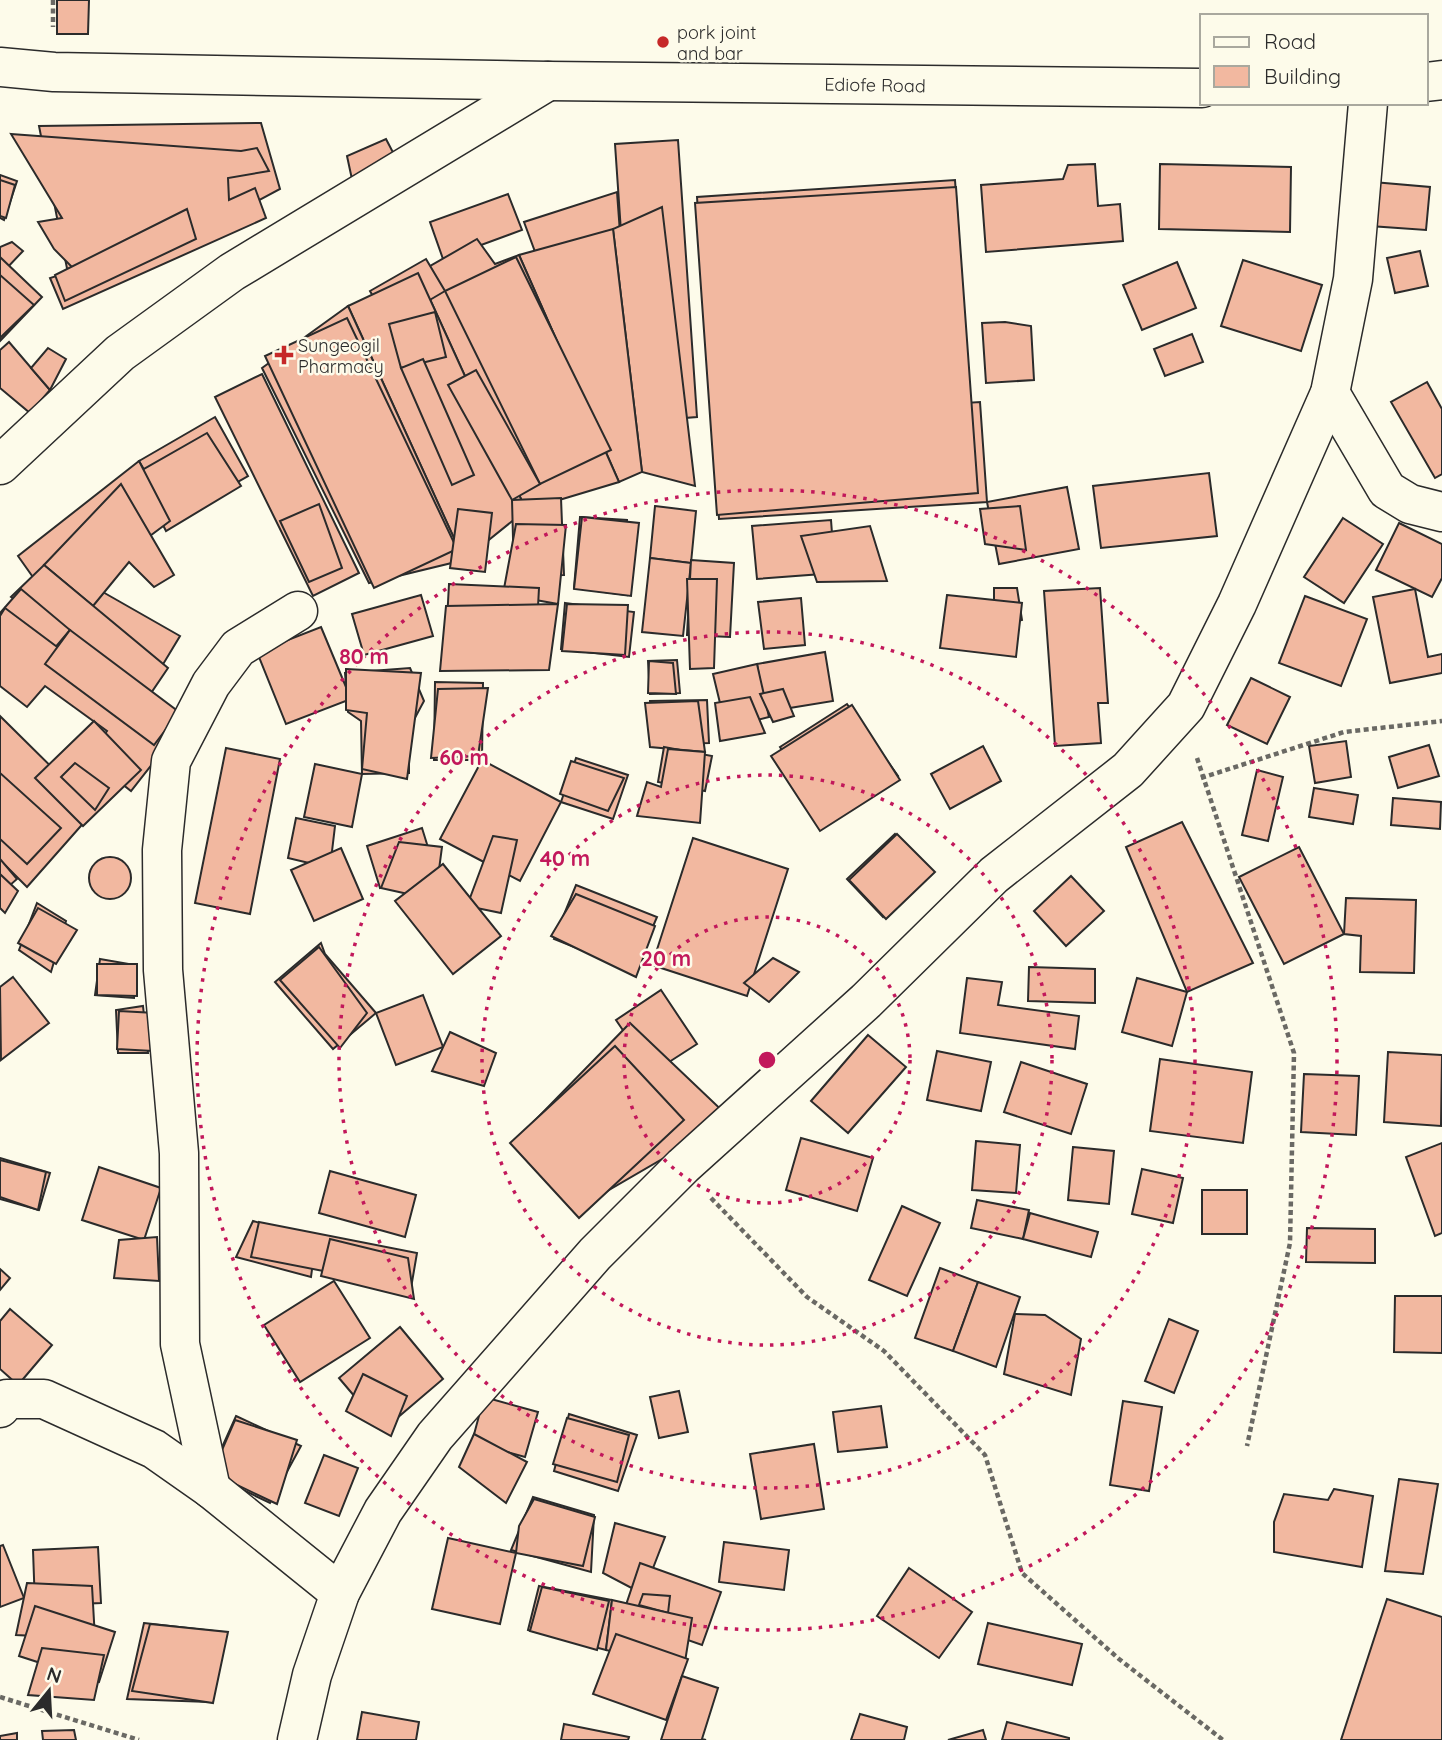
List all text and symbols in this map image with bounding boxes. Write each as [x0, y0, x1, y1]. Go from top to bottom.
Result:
legend [1200, 14, 1428, 105]
place label: pork joint and bar [677, 21, 756, 65]
text: Road [1264, 28, 1316, 54]
marker: pork joint and bar [655, 34, 671, 50]
text: Building [1264, 63, 1341, 89]
street label: Ediofe Road [824, 73, 926, 97]
place label: Sungeogil Pharmacy [298, 334, 384, 378]
marker: Sungeogil Pharmacy [276, 347, 292, 363]
text: 80 m [339, 643, 389, 669]
text: 60 m [439, 744, 489, 770]
text: 40 m [540, 845, 590, 871]
text: 20 m [641, 945, 691, 971]
centre of rings [755, 1048, 779, 1072]
north arrow [14, 1656, 84, 1726]
text: N [44, 1661, 65, 1688]

